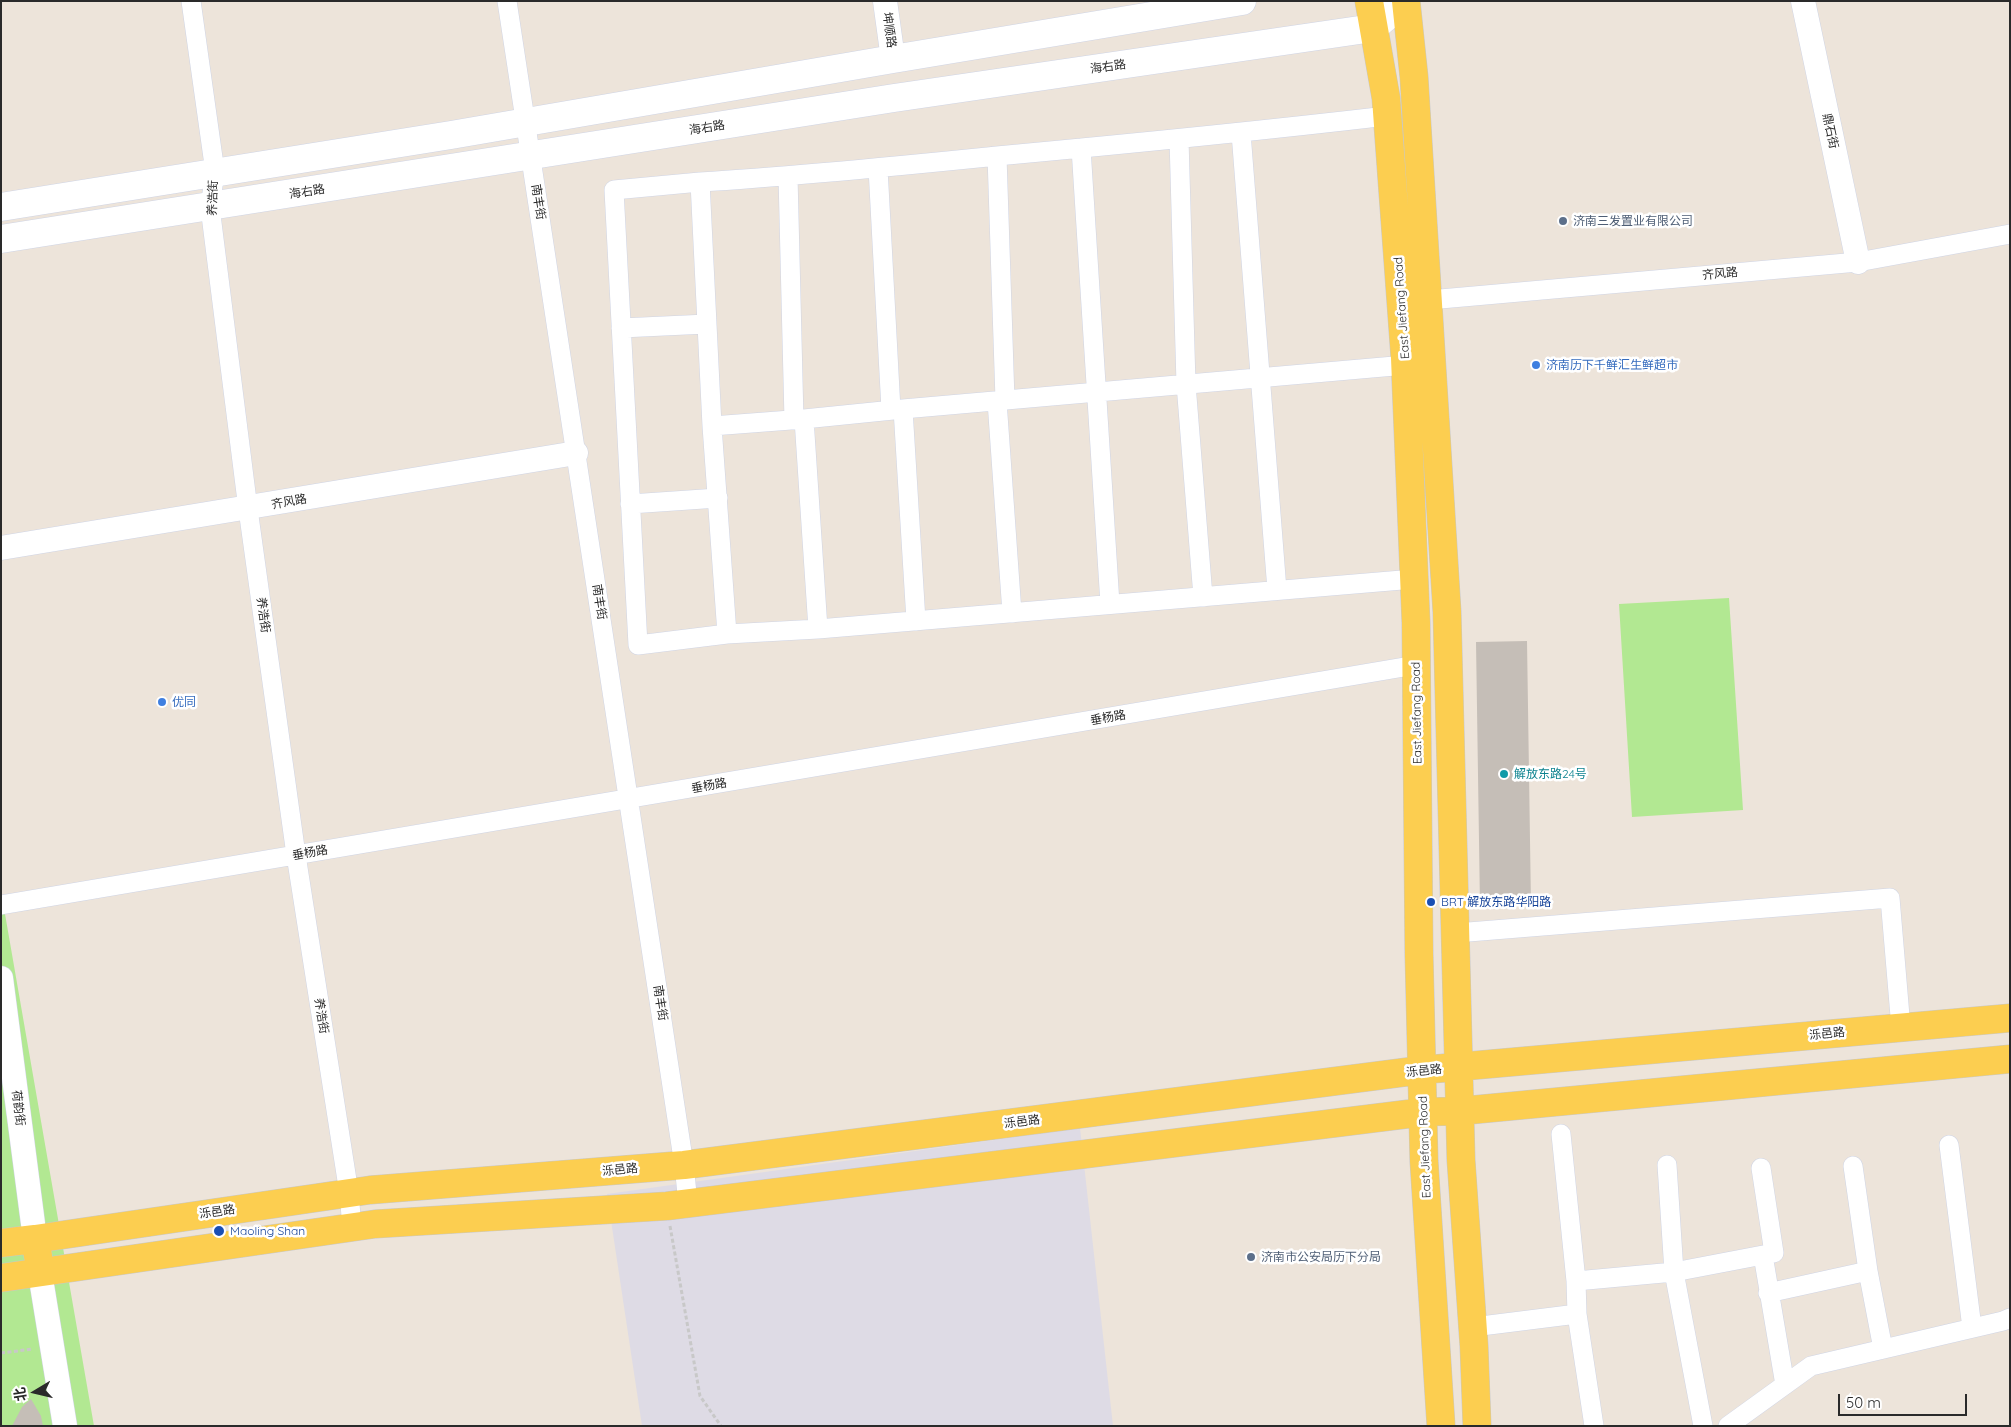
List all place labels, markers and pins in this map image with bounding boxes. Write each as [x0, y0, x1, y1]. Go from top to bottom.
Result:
place label: 济南三发置业有限公司 [1573, 214, 1693, 228]
marker: 济南三发置业有限公司 [1557, 215, 1569, 227]
place label: 济南历下千鲜汇生鲜超市 [1546, 358, 1678, 372]
marker: 济南历下千鲜汇生鲜超市 [1530, 359, 1542, 371]
place label: 优同 [172, 695, 196, 709]
marker: 优同 [156, 696, 168, 708]
place label: 解放东路24号 [1514, 767, 1587, 781]
marker: 解放东路24号 [1498, 768, 1510, 780]
place label: BRT 解放东路华阳路 [1441, 895, 1551, 909]
marker: BRT 解放东路华阳路 [1425, 896, 1437, 908]
marker: Maoling Shan [212, 1224, 226, 1238]
place label: Maoling Shan [230, 1224, 305, 1238]
place label: 济南市公安局历下分局 [1261, 1250, 1381, 1264]
marker: 济南市公安局历下分局 [1245, 1251, 1257, 1263]

